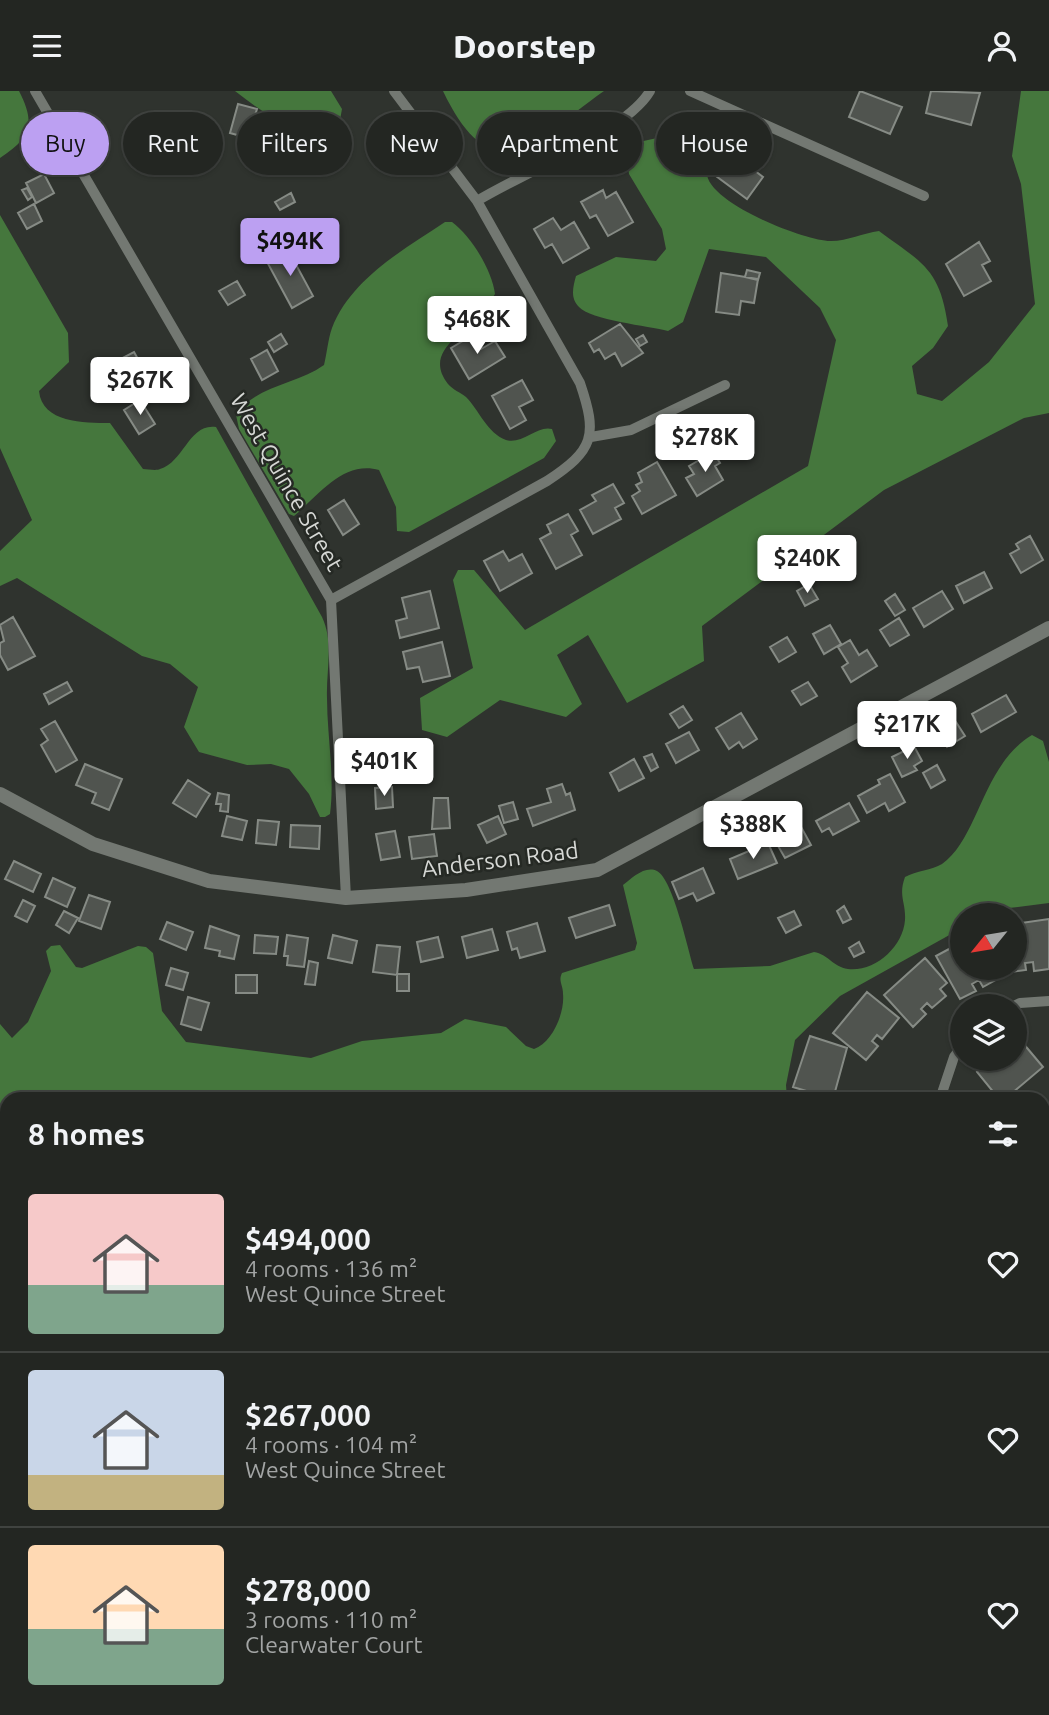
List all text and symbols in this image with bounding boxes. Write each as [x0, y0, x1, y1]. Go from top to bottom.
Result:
icon: menu [28, 27, 66, 65]
icon: person [983, 27, 1021, 65]
text: Doorstep [453, 28, 596, 64]
chip: Buy [21, 112, 109, 175]
chip: Rent [123, 112, 223, 175]
chip: Filters [237, 112, 352, 175]
chip: New [366, 112, 463, 175]
chip: Apartment [477, 112, 642, 175]
chip: House [656, 112, 772, 175]
pin: $494K [241, 219, 339, 278]
text: $494K [256, 228, 324, 253]
pin: $468K [428, 296, 526, 356]
text: $468K [443, 306, 511, 331]
pin: $267K [91, 357, 189, 417]
text: $267K [106, 367, 174, 392]
street label: West Quince Street [226, 389, 348, 575]
pin: $278K [656, 415, 754, 474]
text: $278K [671, 424, 739, 449]
pin: $240K [758, 535, 856, 595]
text: $240K [773, 545, 841, 570]
pin: $217K [858, 701, 956, 761]
text: $217K [873, 711, 941, 736]
pin: $401K [335, 739, 433, 798]
text: $401K [350, 748, 418, 773]
pin: $388K [704, 801, 802, 861]
text: $388K [719, 811, 787, 836]
street label: Anderson Road [420, 837, 580, 881]
north arrow [950, 903, 1027, 980]
map controls [950, 903, 1027, 1071]
button: layers [950, 994, 1027, 1071]
icon: filters [984, 1115, 1022, 1153]
text: 8 homes [28, 1117, 145, 1151]
icon: home [84, 1222, 168, 1306]
text: $494,000 [245, 1222, 371, 1256]
icon: heart [984, 1245, 1022, 1283]
text: 4 rooms · 136 m² [245, 1256, 417, 1281]
text: West Quince Street [245, 1281, 445, 1306]
icon: home [84, 1398, 168, 1482]
text: $267,000 [245, 1398, 371, 1432]
icon: heart [984, 1421, 1022, 1459]
text: 4 rooms · 104 m² [245, 1432, 417, 1457]
text: West Quince Street [245, 1457, 445, 1482]
icon: home [84, 1573, 168, 1657]
text: $278,000 [245, 1573, 371, 1607]
icon: heart [984, 1596, 1022, 1634]
text: 3 rooms · 110 m² [245, 1607, 417, 1632]
text: Clearwater Court [245, 1632, 423, 1657]

